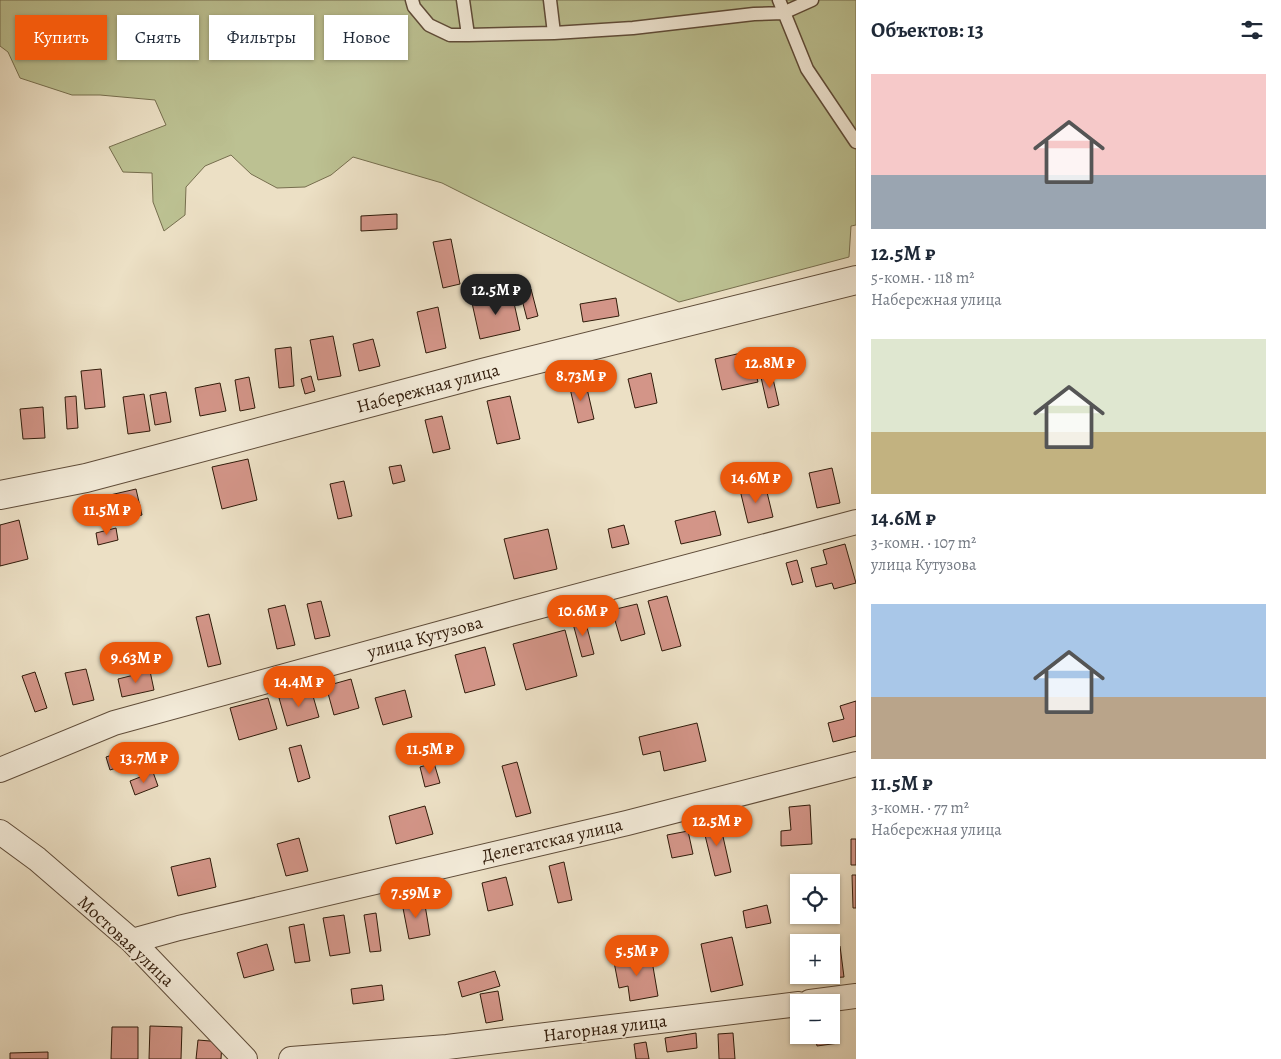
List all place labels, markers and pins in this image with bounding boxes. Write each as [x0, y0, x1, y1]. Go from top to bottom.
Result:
pin: 12.5M ₽ [450, 274, 542, 316]
pin: 12.8M ₽ [724, 346, 816, 389]
pin: 8.73M ₽ [535, 360, 627, 402]
pin: 14.6M ₽ [710, 462, 802, 504]
pin: 11.5M ₽ [61, 494, 153, 536]
pin: 10.6M ₽ [537, 594, 629, 637]
pin: 9.63M ₽ [90, 642, 182, 684]
pin: 14.4M ₽ [253, 666, 345, 708]
pin: 11.5M ₽ [384, 732, 476, 775]
pin: 13.7M ₽ [98, 742, 190, 784]
pin: 12.5M ₽ [671, 804, 763, 847]
pin: 7.59M ₽ [370, 876, 462, 919]
pin: 5.5M ₽ [596, 934, 678, 977]

